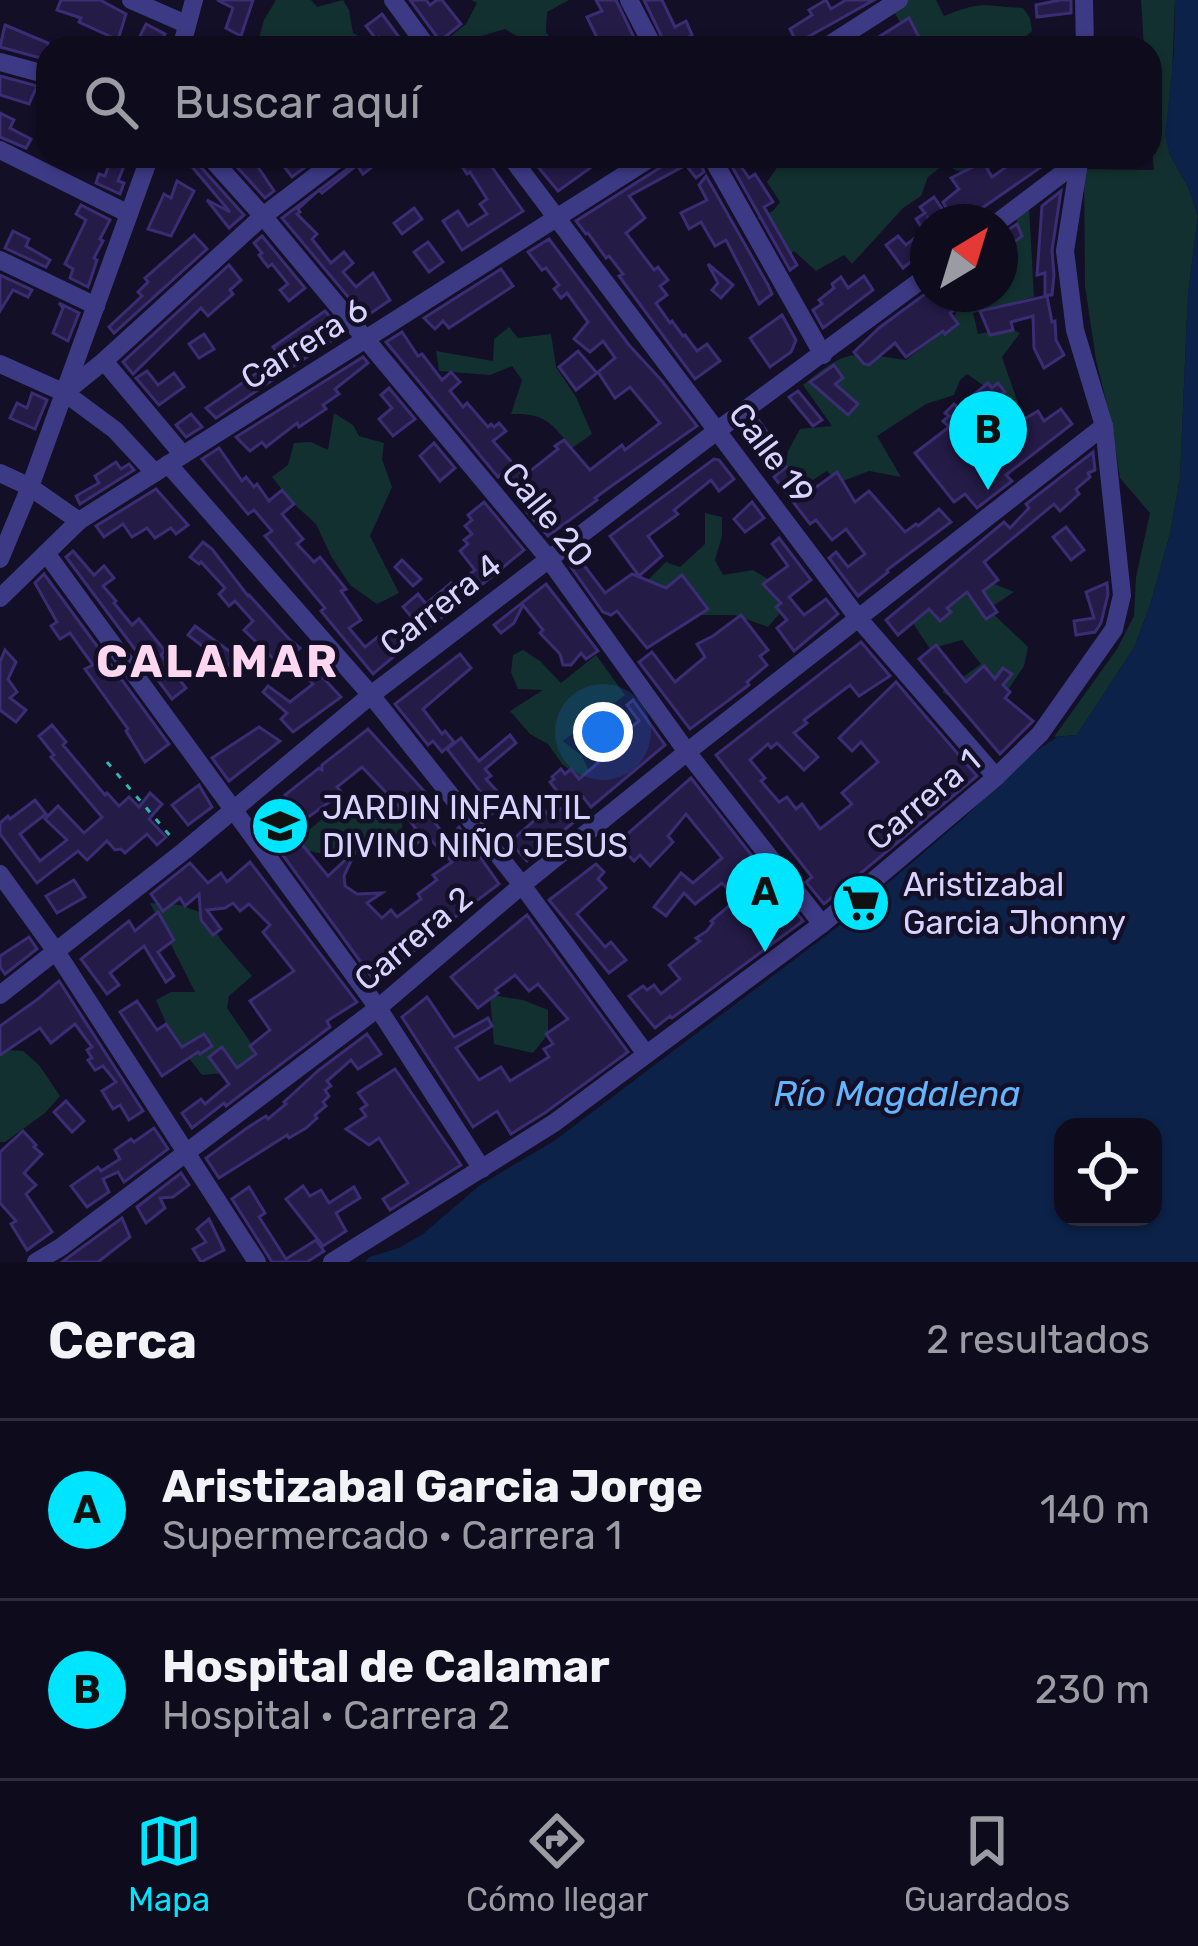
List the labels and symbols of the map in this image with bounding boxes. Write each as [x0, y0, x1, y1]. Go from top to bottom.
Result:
north arrow [910, 204, 1018, 312]
street label: Carrera 6 [234, 289, 375, 398]
pin: B [949, 391, 1027, 490]
street label: Calle 19 [721, 395, 822, 512]
street label: Calle 20 [494, 454, 602, 574]
street label: Carrera 4 [372, 545, 508, 664]
district label: CALAMAR [96, 635, 340, 688]
your location [573, 702, 633, 762]
street label: Carrera 1 [859, 741, 988, 858]
place label: JARDIN INFANTIL DIVINO NIÑO JESUS [322, 788, 628, 865]
school or university icon: JARDIN INFANTIL DIVINO NIÑO JESUS [249, 795, 311, 857]
pin: A [726, 853, 804, 952]
place label: Aristizabal Garcia Jhonny [903, 865, 1126, 942]
supermarket icon: Aristizabal Garcia Jhonny [830, 872, 892, 934]
street label: Carrera 2 [347, 878, 480, 999]
water label: Río Magdalena [773, 1072, 1021, 1115]

